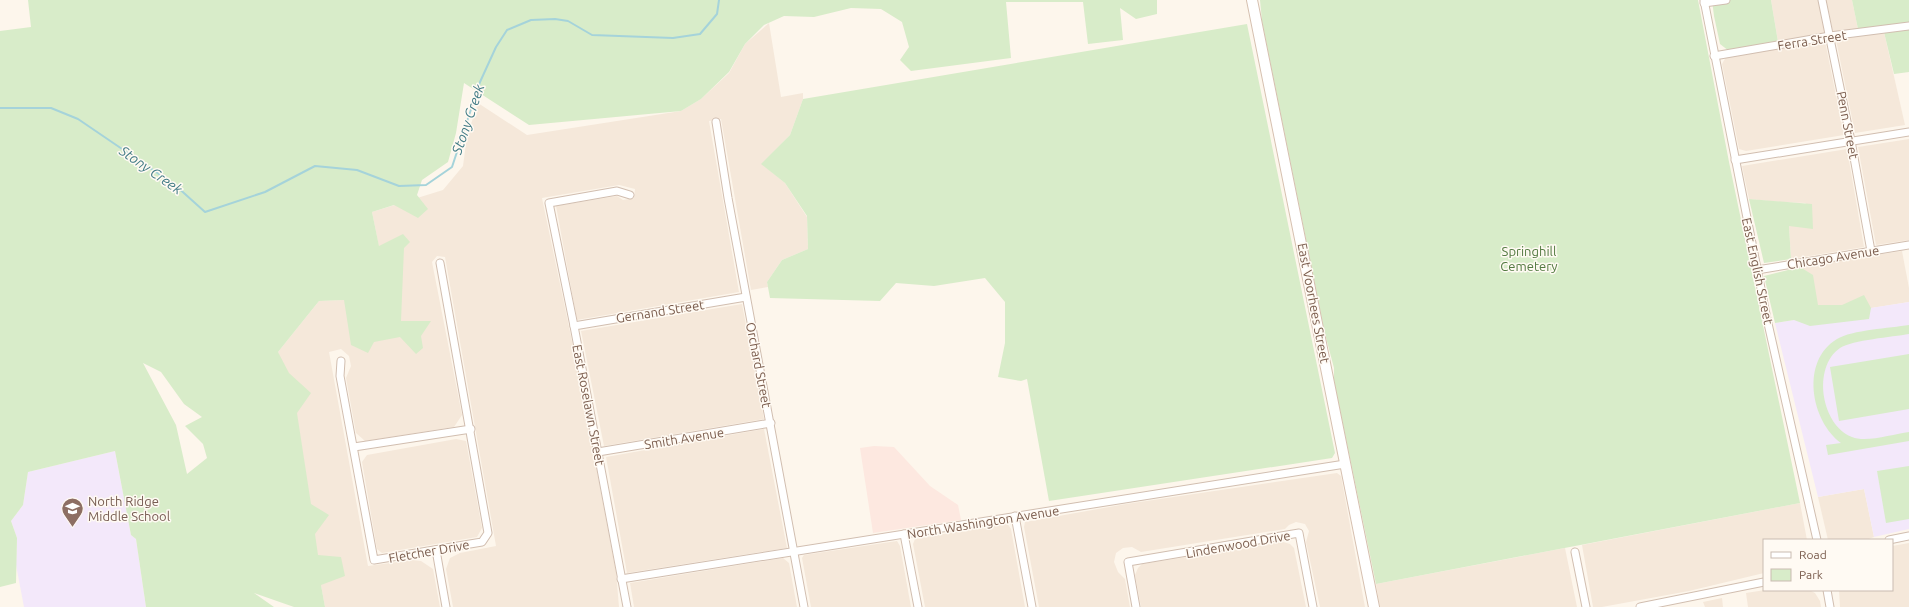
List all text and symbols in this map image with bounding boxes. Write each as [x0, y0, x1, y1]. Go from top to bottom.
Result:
street label: Ferra Street [1776, 28, 1848, 52]
water label: Stony Creek [448, 81, 488, 157]
street label: Penn Street [1835, 90, 1861, 160]
water label: Stony Creek [116, 142, 186, 198]
street label: East English Street [1740, 216, 1776, 326]
street label: East Voorhees Street [1295, 242, 1333, 364]
street label: Chicago Avenue [1786, 243, 1880, 271]
park label: Springhill Cemetery [1500, 244, 1558, 273]
street label: Gernand Street [615, 297, 705, 325]
street label: Orchard Street [744, 321, 774, 409]
street label: East Roselawn Street [570, 343, 608, 467]
street label: Smith Avenue [643, 425, 725, 451]
place label: North Ridge Middle School [88, 494, 171, 523]
school or university icon: North Ridge Middle School [59, 495, 85, 528]
street label: North Washington Avenue [906, 503, 1060, 541]
street label: Lindenwood Drive [1185, 528, 1291, 560]
street label: Fletcher Drive [388, 537, 470, 565]
legend [1763, 539, 1893, 591]
text: Road [1799, 548, 1827, 561]
text: Park [1799, 568, 1823, 581]

